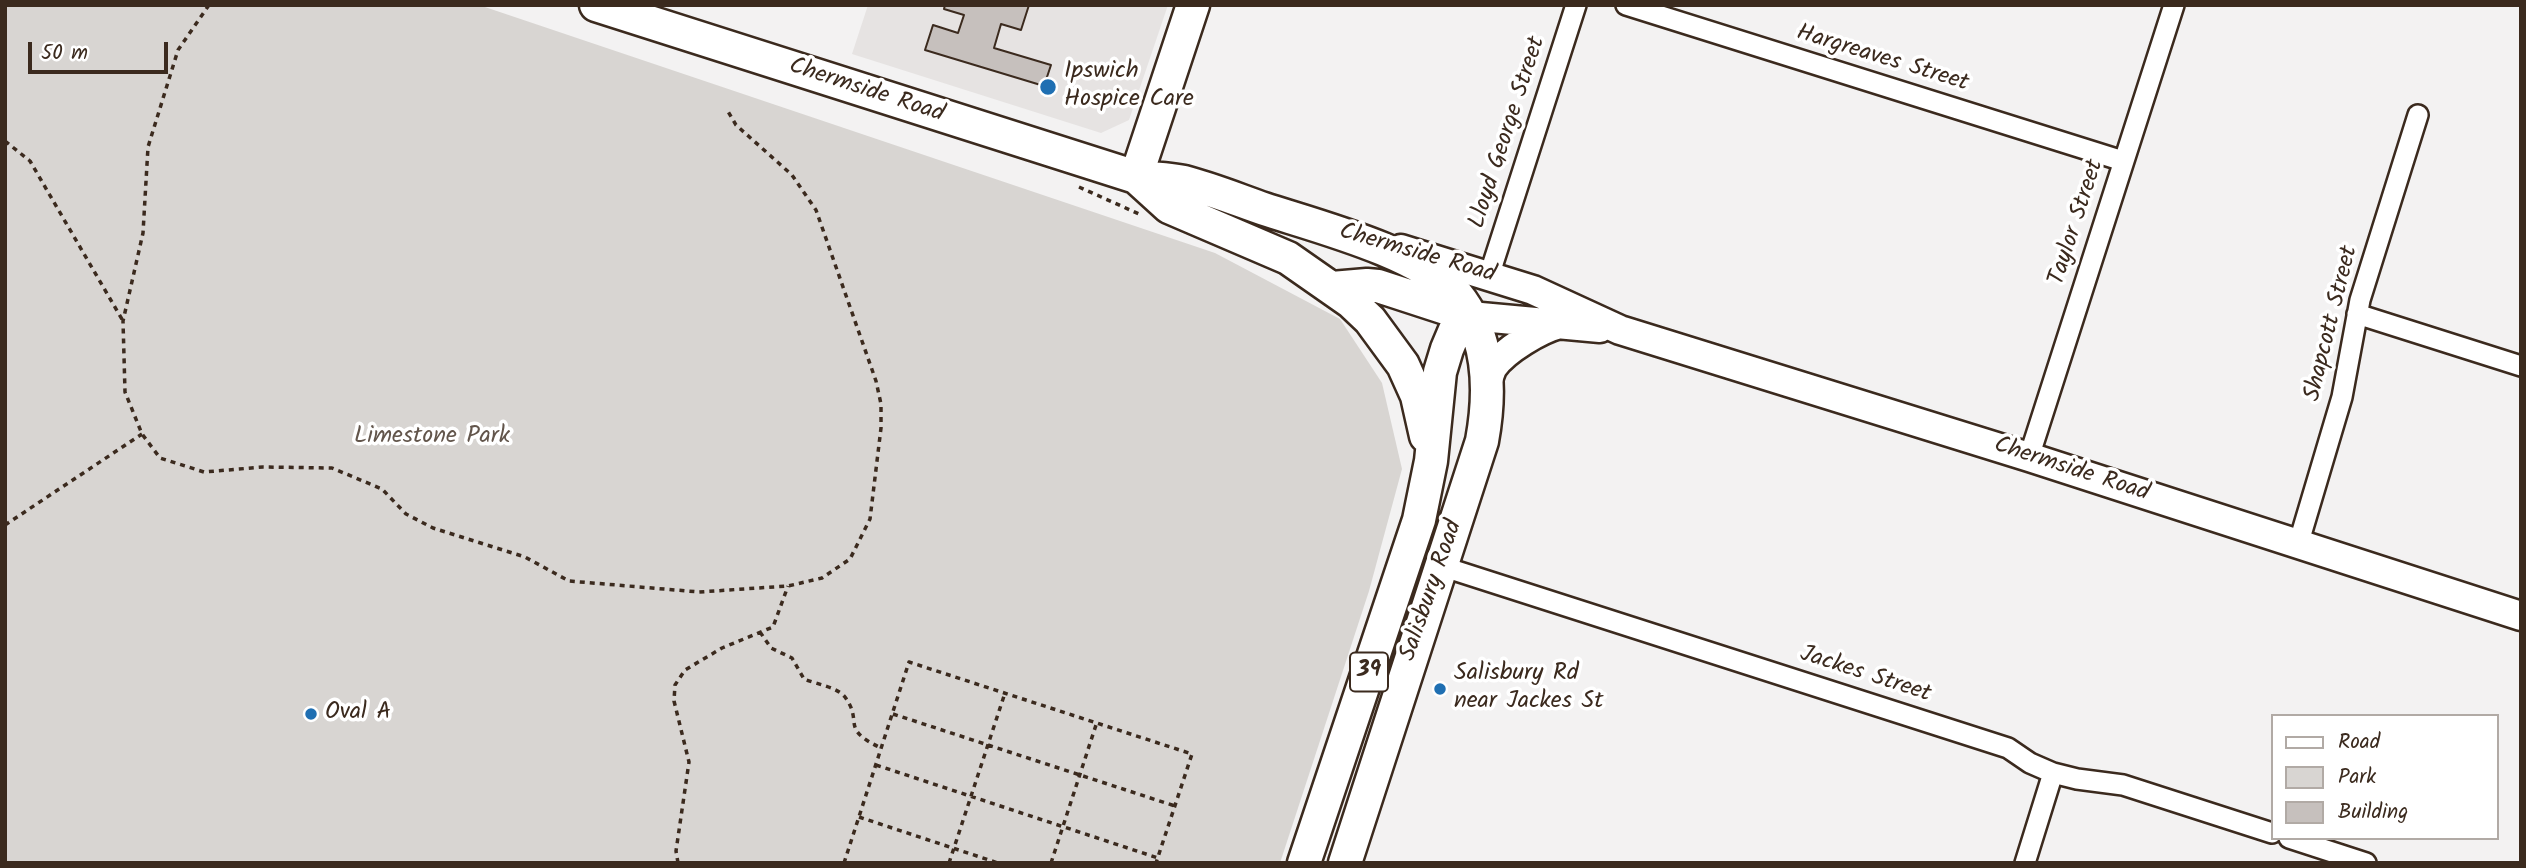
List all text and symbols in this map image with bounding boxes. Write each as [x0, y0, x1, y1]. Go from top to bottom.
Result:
street label: Hargreaves Street [1793, 20, 1971, 100]
scale bar [32, 28, 172, 72]
street label: Lloyd George Street [1464, 34, 1554, 232]
text: 50 m [41, 37, 88, 70]
street label: Chermside Road [785, 53, 947, 131]
place label: Ipswich Hospice Care [1064, 59, 1194, 115]
marker: Ipswich Hospice Care [1038, 77, 1058, 97]
street label: Taylor Street [2044, 156, 2112, 290]
street label: Chermside Road [1335, 219, 1499, 291]
street label: Shapcott Street [2300, 243, 2366, 405]
park label: Limestone Park [354, 424, 510, 452]
street label: Chermside Road [1990, 432, 2152, 510]
street label: Salisbury Road [1395, 517, 1471, 665]
street label: Jackes Street [1796, 641, 1934, 711]
road number: 39 [1350, 652, 1388, 692]
place label: Salisbury Rd near Jackes St [1454, 661, 1604, 717]
marker: Salisbury Rd near Jackes St [1432, 681, 1448, 697]
place label: Oval A [325, 700, 391, 728]
marker: Oval A [303, 706, 319, 722]
legend [2270, 714, 2498, 840]
text: Road [2338, 726, 2380, 759]
text: Park [2338, 761, 2376, 794]
text: Building [2338, 796, 2408, 829]

